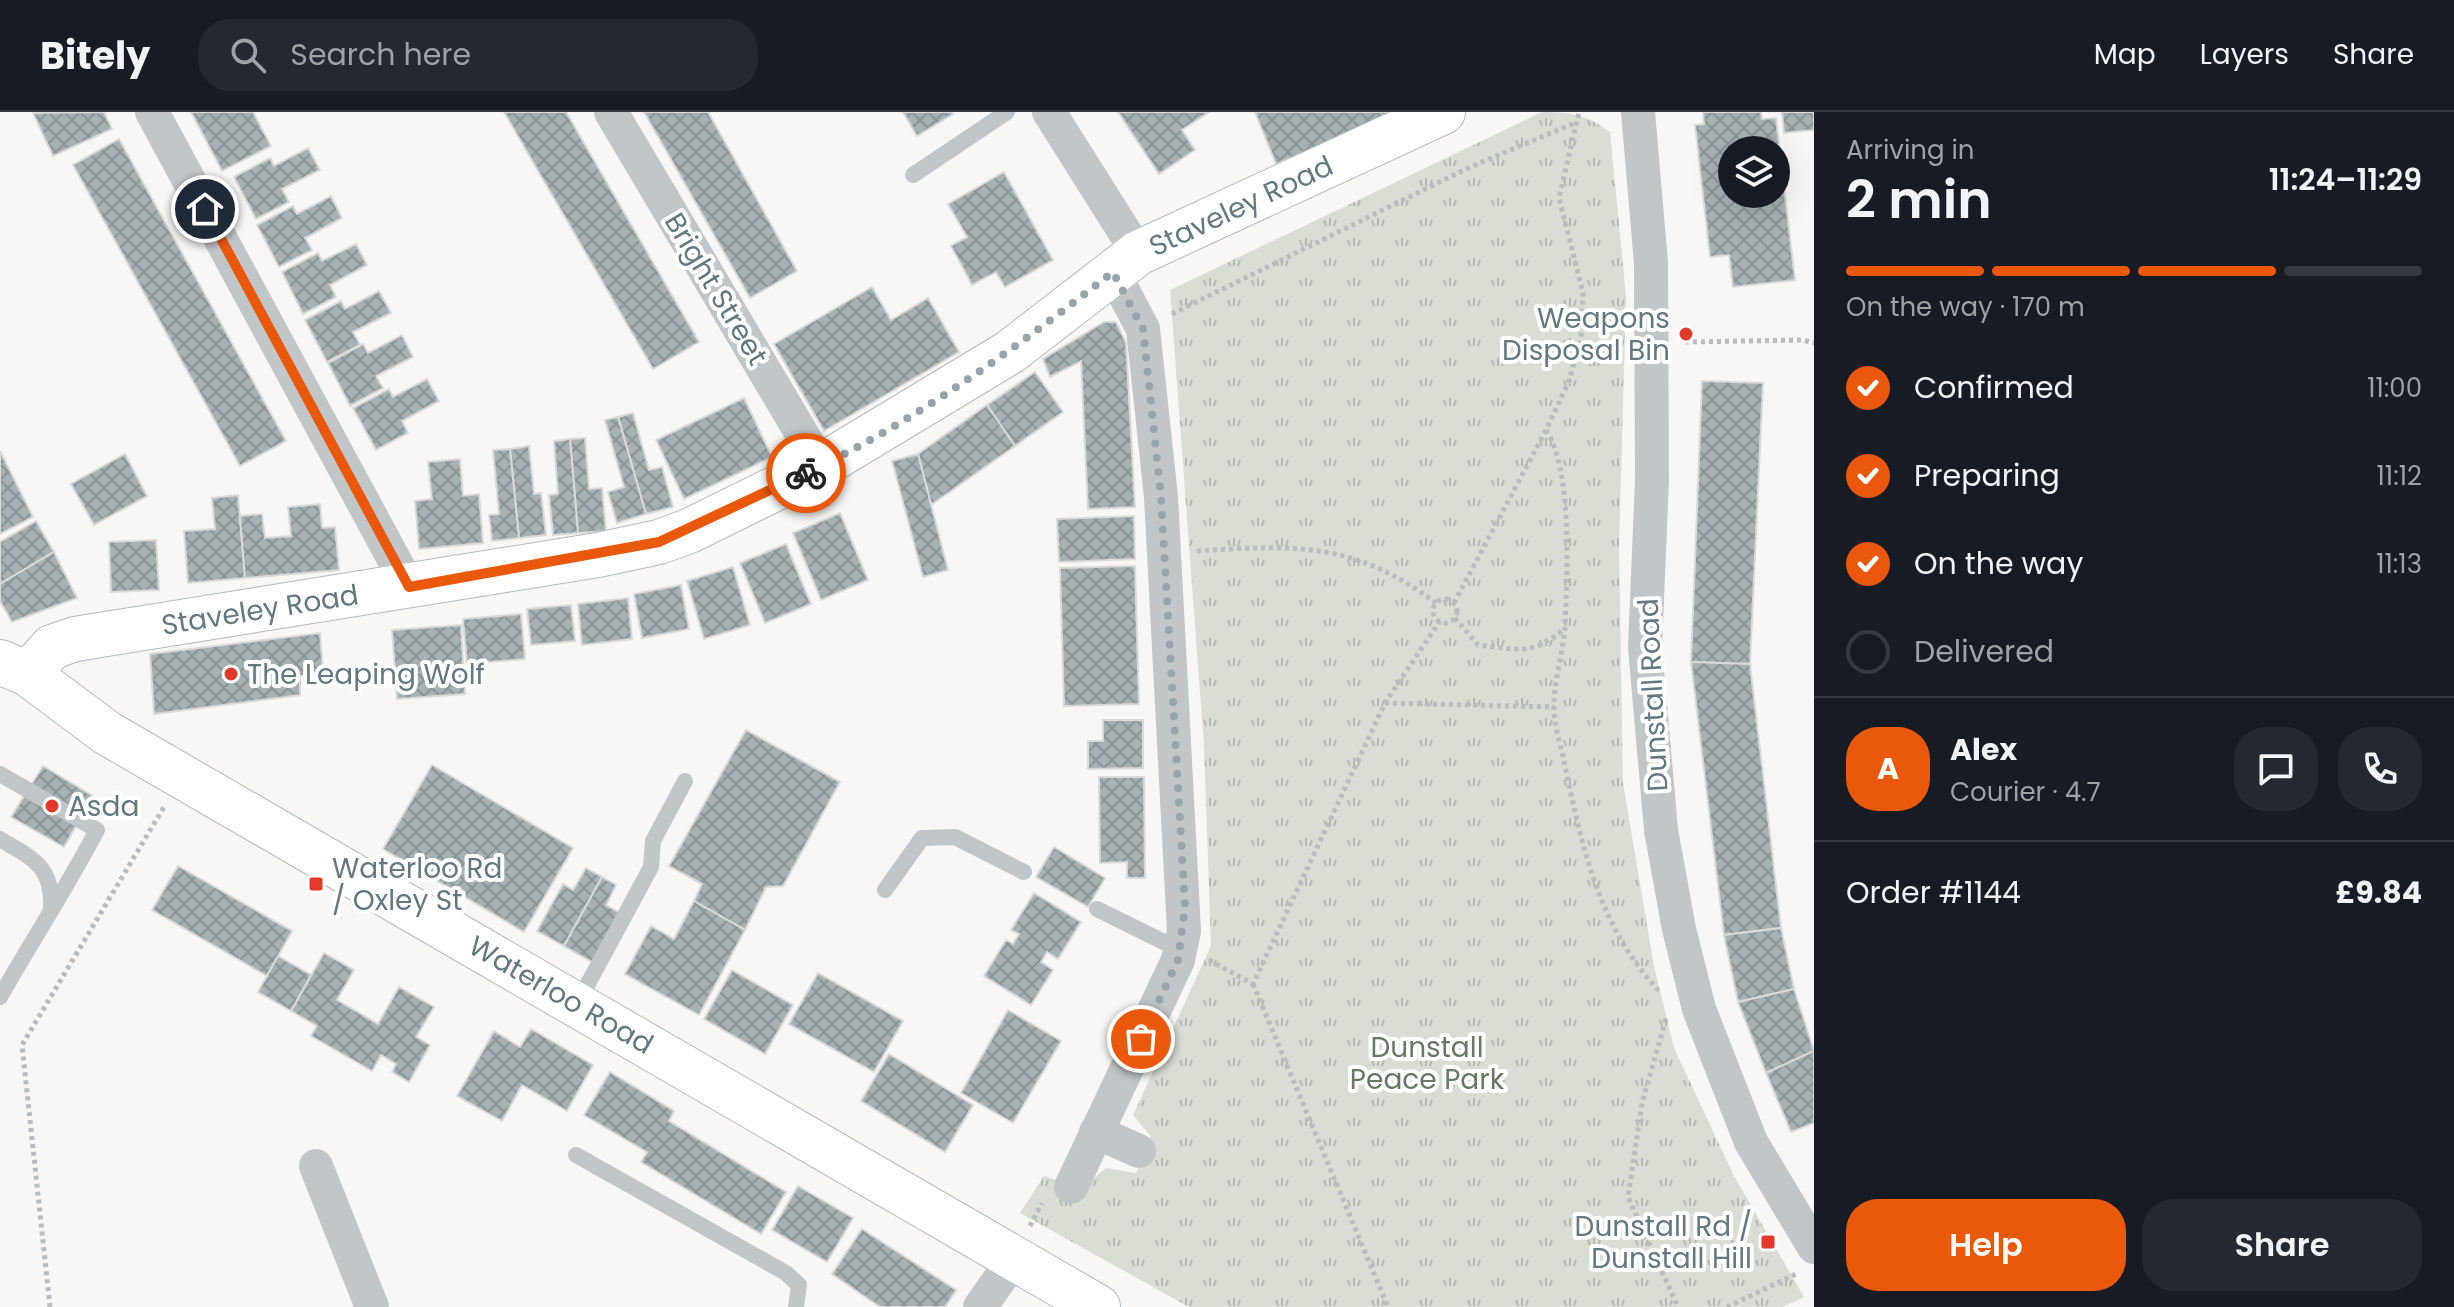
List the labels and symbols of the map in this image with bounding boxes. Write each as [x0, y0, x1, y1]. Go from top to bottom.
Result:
street label: Staveley Road [1143, 146, 1339, 266]
pin [171, 175, 239, 243]
street label: Bright Street [655, 206, 777, 372]
place label: Weapons Disposal Bin [1502, 299, 1670, 370]
marker: Weapons Disposal Bin [1677, 325, 1695, 343]
courier [766, 433, 846, 513]
street label: Staveley Road [159, 575, 361, 645]
street label: Dunstall Road [1628, 597, 1678, 793]
place label: The Leaping Wolf [247, 655, 485, 694]
marker: The Leaping Wolf [222, 665, 240, 683]
place label: Asda [68, 787, 139, 826]
marker: Asda [43, 797, 61, 815]
place label: Waterloo Rd / Oxley St [332, 849, 502, 920]
marker: Waterloo Rd / Oxley St [307, 875, 325, 893]
street label: Waterloo Road [462, 926, 660, 1064]
pin [1107, 1005, 1175, 1073]
park label: Dunstall Peace Park [1350, 1028, 1505, 1099]
place label: Dunstall Rd / Dunstall Hill [1575, 1207, 1752, 1278]
marker: Dunstall Rd / Dunstall Hill [1759, 1233, 1777, 1251]

